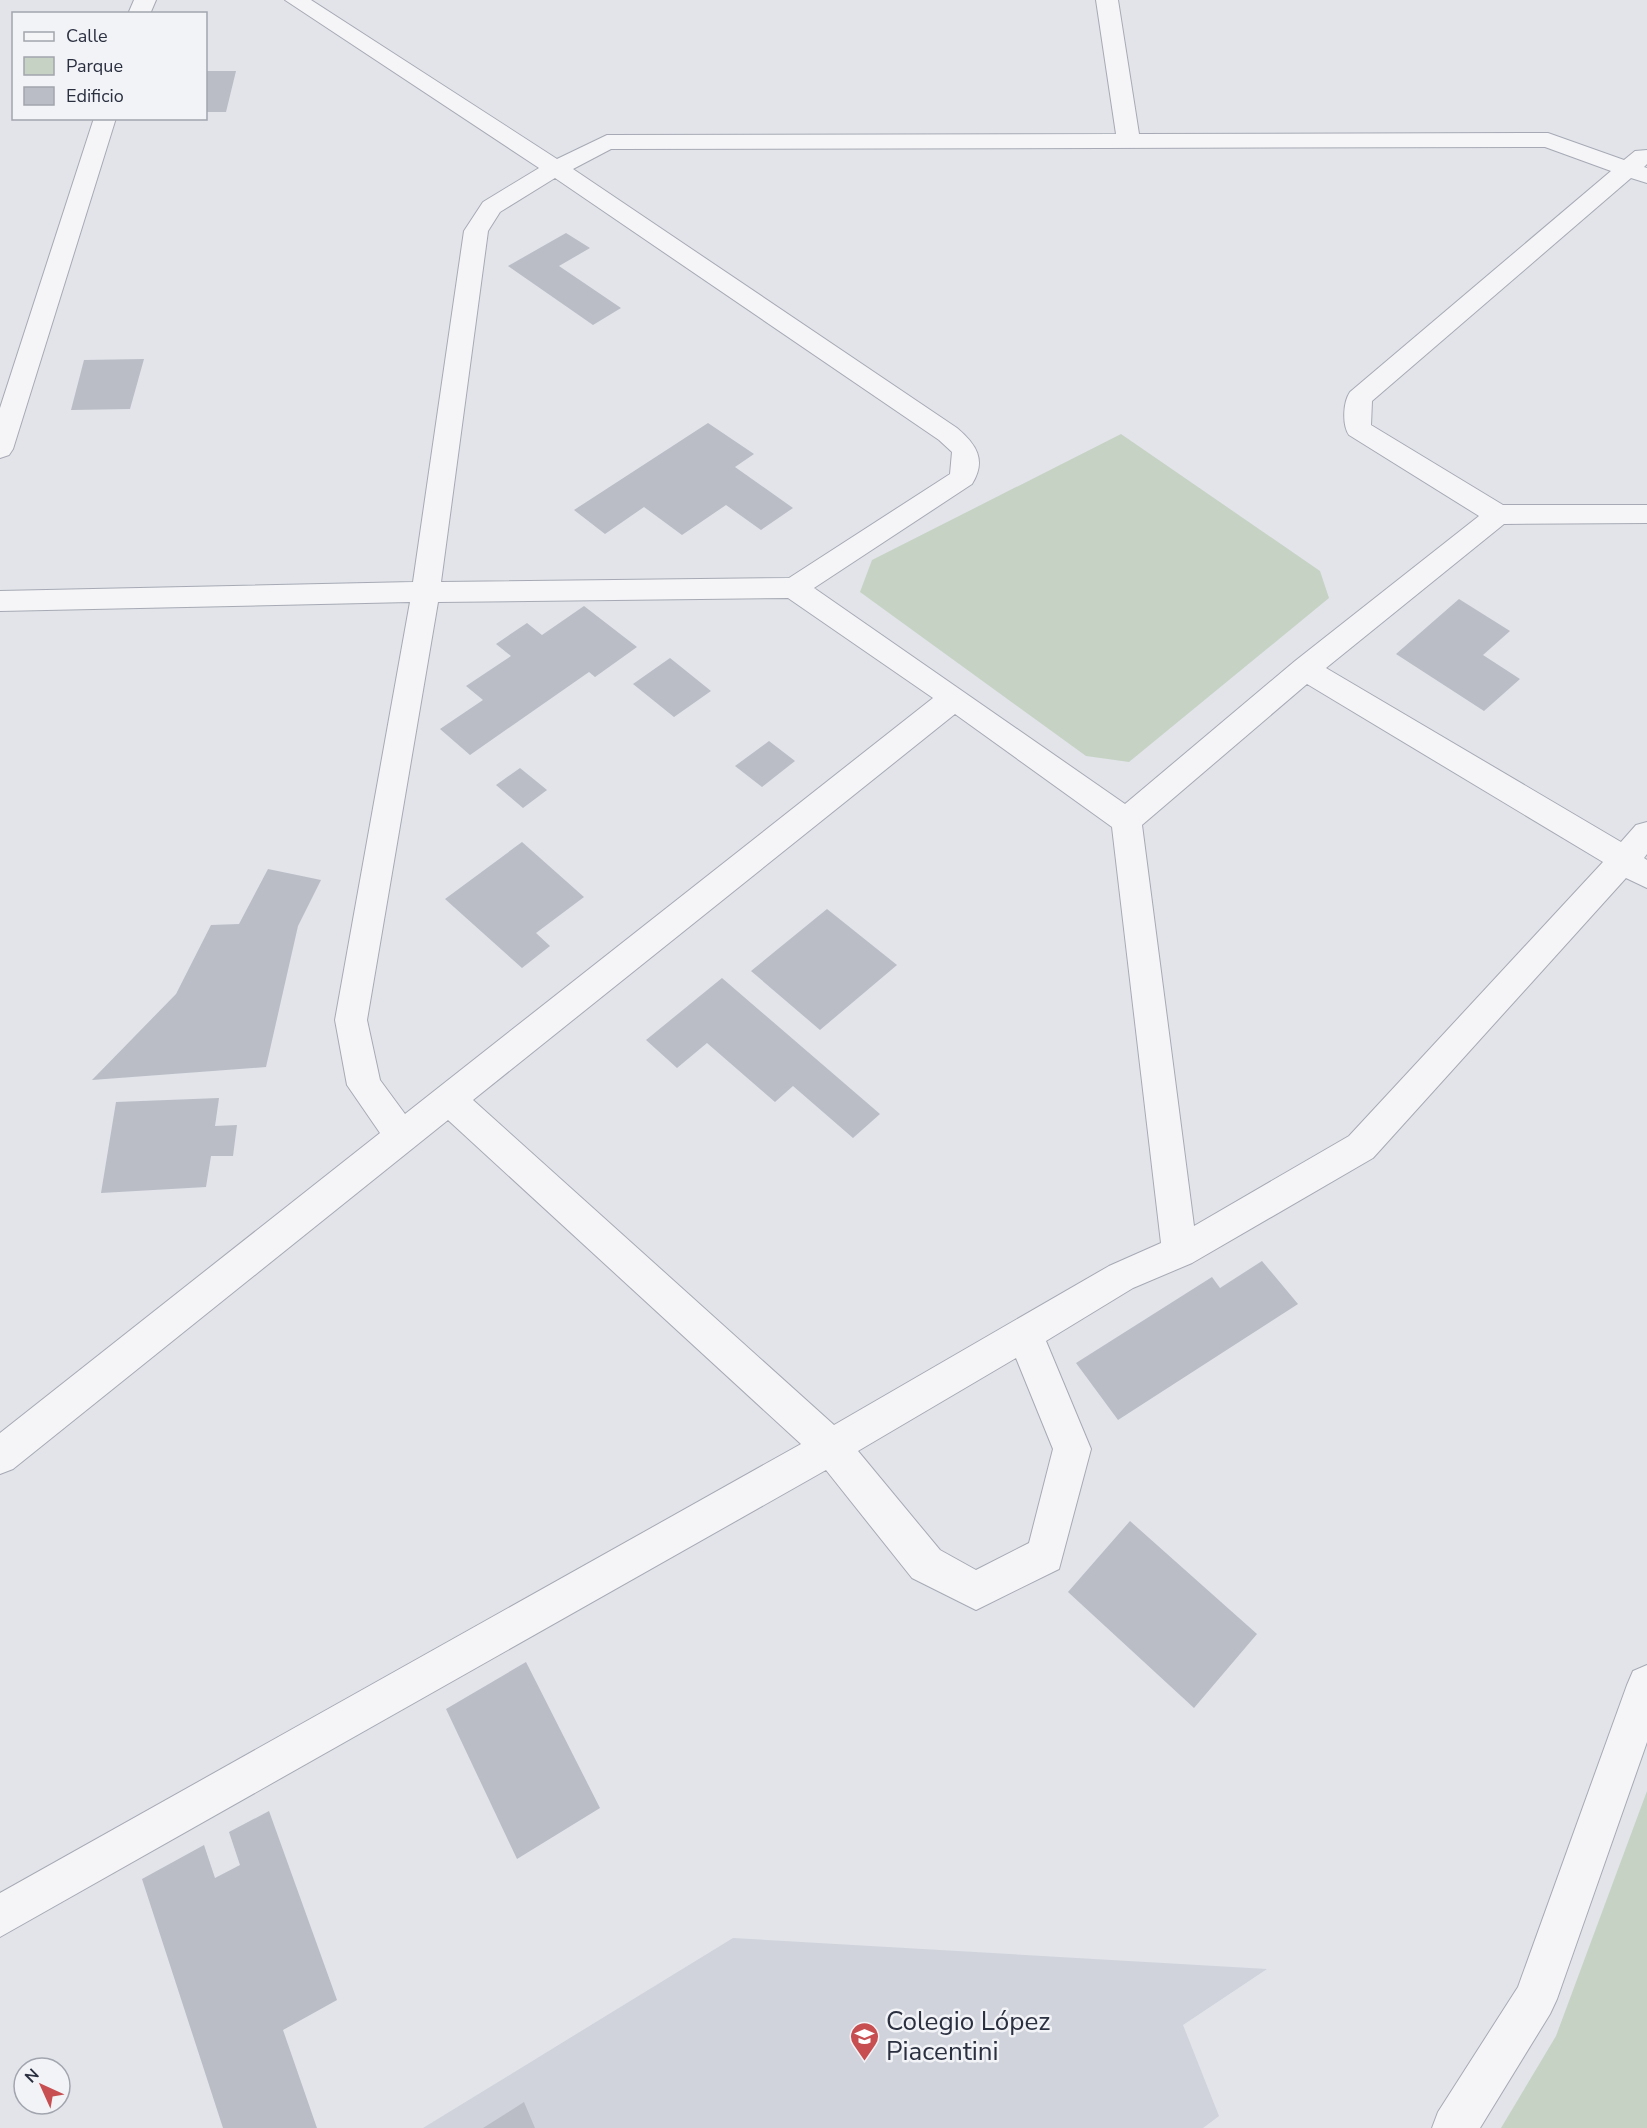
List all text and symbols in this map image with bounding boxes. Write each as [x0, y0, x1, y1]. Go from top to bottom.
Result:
legend [12, 12, 207, 120]
text: Calle [66, 24, 108, 48]
text: Parque [66, 54, 123, 78]
text: Edificio [66, 84, 124, 108]
place label: Colegio López Piacentini [886, 2004, 1050, 2069]
school or university icon: Colegio López Piacentini [849, 2020, 881, 2062]
north arrow [12, 2056, 72, 2116]
text: N [20, 2064, 44, 2088]

